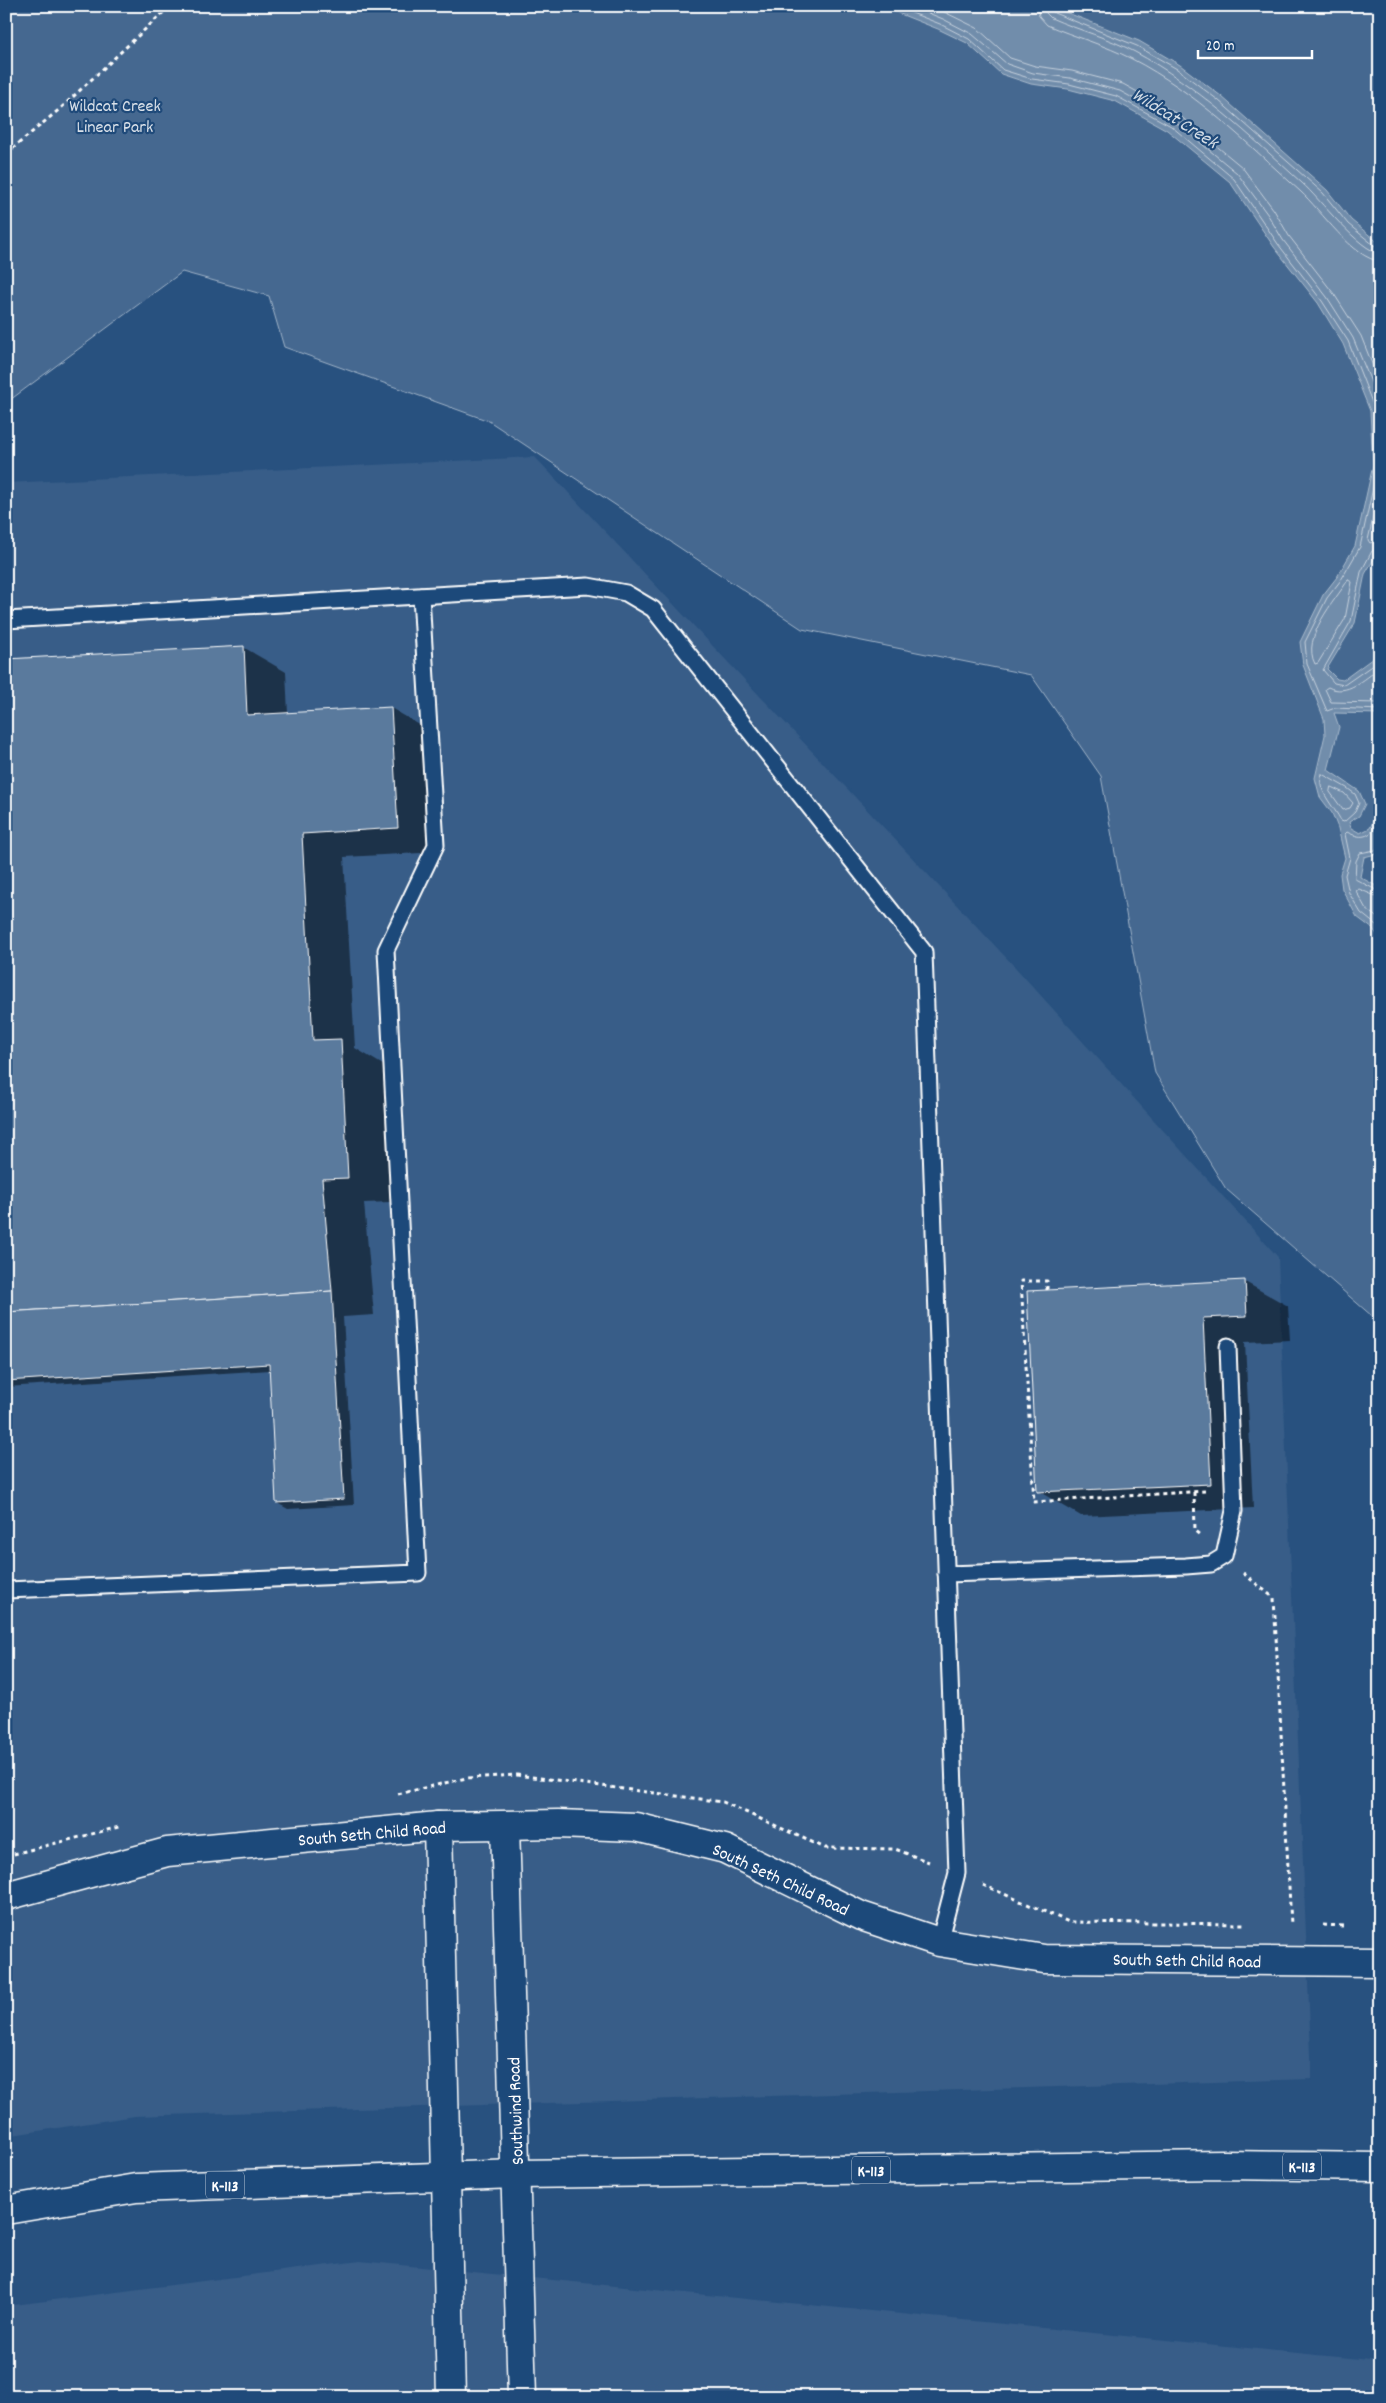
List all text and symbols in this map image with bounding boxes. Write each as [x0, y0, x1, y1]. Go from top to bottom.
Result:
scale bar [1198, 28, 1312, 60]
text: 20 m [1206, 36, 1234, 58]
water label: Wildcat Creek [1126, 83, 1224, 158]
park label: Wildcat Creek Linear Park [69, 95, 161, 141]
street label: South Seth Child Road [297, 1817, 447, 1854]
street label: South Seth Child Road [707, 1839, 853, 1924]
street label: South Seth Child Road [1112, 1949, 1261, 1976]
street label: Southwind Road [503, 2056, 532, 2165]
road number: K-113 [1283, 2152, 1321, 2180]
road number: K-113 [852, 2156, 890, 2184]
road number: K-113 [206, 2172, 244, 2198]

